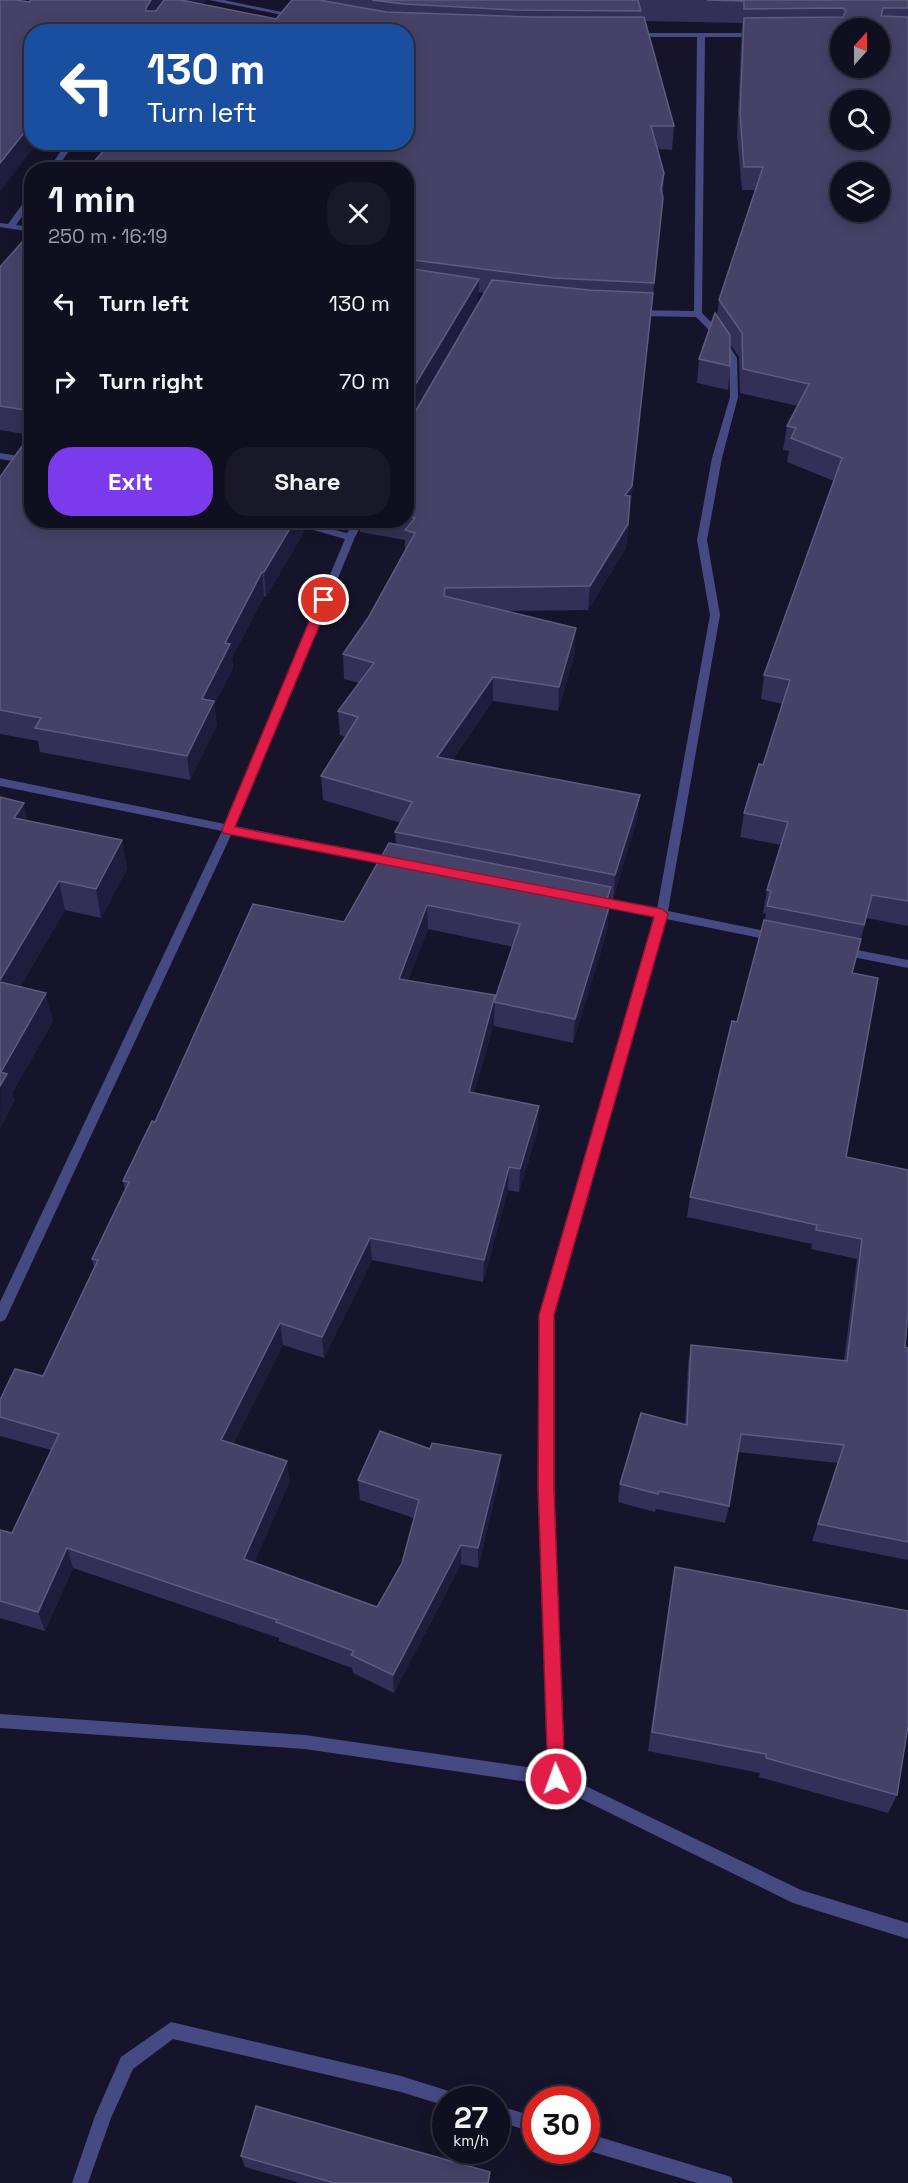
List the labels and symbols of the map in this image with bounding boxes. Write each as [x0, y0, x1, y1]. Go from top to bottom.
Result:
north arrow [830, 18, 890, 78]
pin [298, 574, 349, 625]
position arrow [524, 1747, 588, 1811]
speed limit sign: 30 [522, 2086, 600, 2164]

